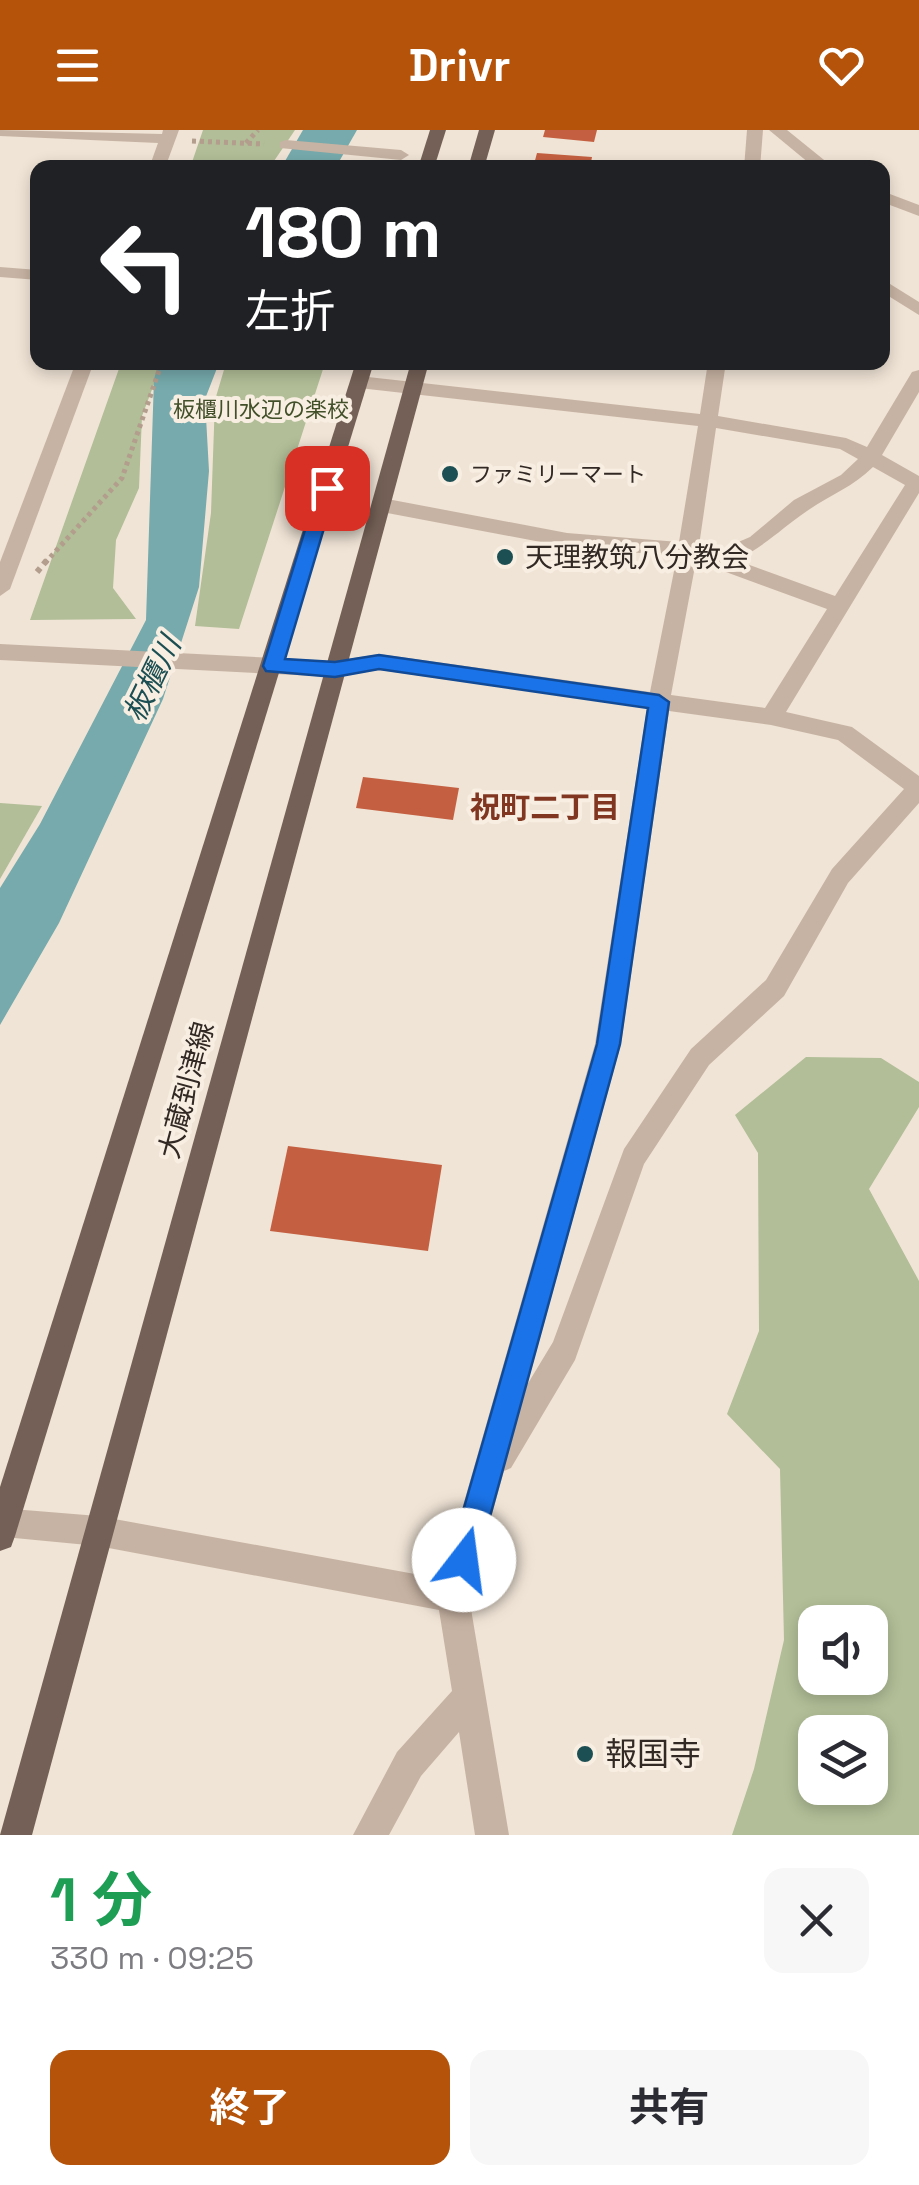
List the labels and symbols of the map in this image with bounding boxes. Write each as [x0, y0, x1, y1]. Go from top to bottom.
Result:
park label: 板櫃川水辺の楽校 [173, 395, 349, 423]
pin [285, 446, 370, 531]
place label: ファミリーマート [470, 460, 646, 488]
marker: ファミリーマート [439, 463, 461, 485]
place label: 天理教筑八分教会 [525, 539, 749, 575]
marker: 天理教筑八分教会 [494, 546, 516, 568]
water label: 板櫃川 [115, 627, 191, 728]
district label: 祝町二丁目 [470, 788, 620, 827]
street label: 大蔵到津線 [150, 1018, 222, 1162]
position arrow [412, 1508, 516, 1612]
place label: 報国寺 [605, 1734, 701, 1774]
marker: 報国寺 [574, 1743, 596, 1765]

